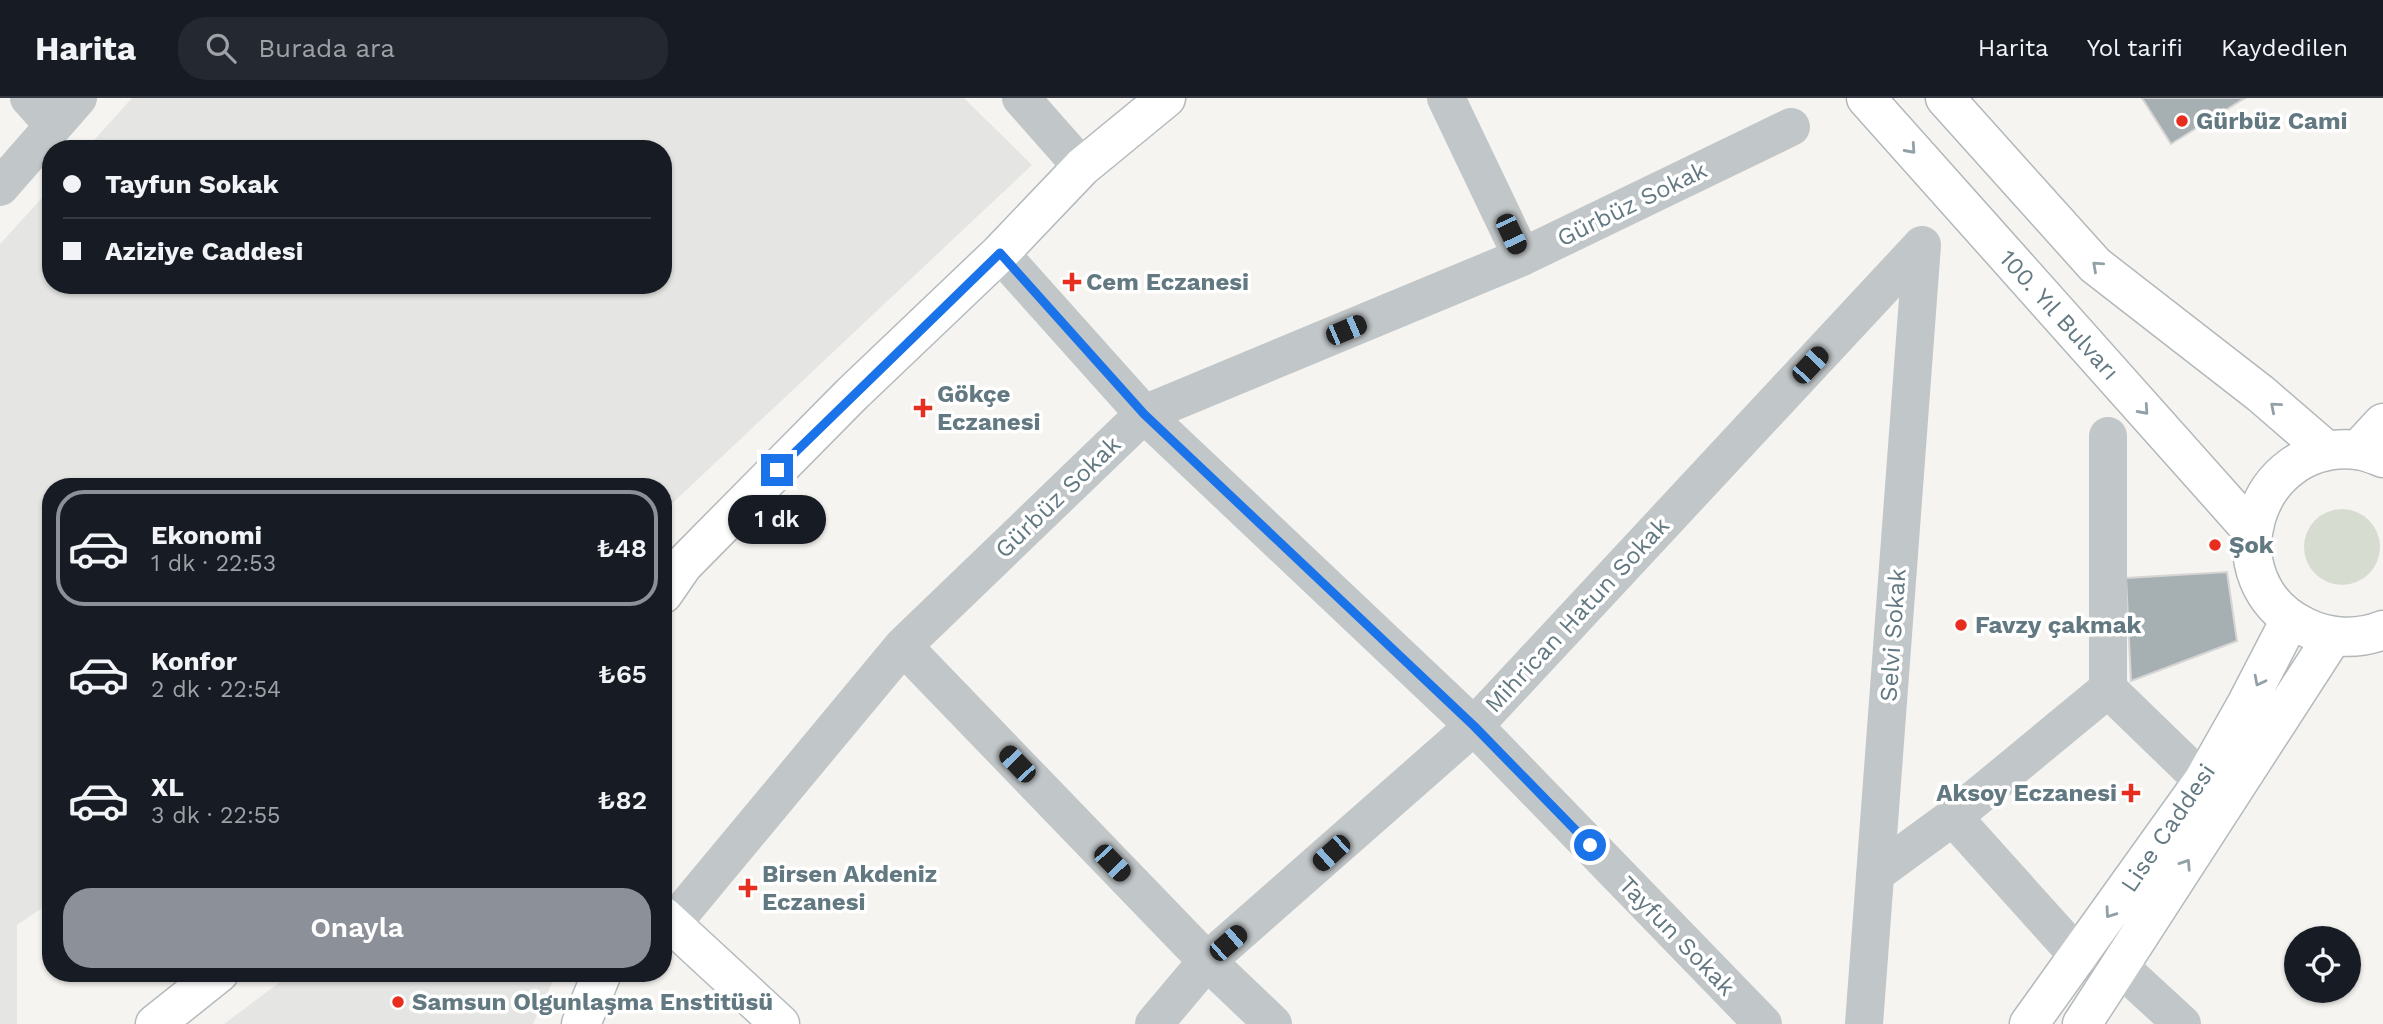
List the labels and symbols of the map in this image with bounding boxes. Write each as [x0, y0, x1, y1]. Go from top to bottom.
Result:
place label: Gürbüz Cami [2196, 107, 2348, 135]
marker: Gürbüz Cami [2174, 113, 2190, 129]
one-way arrow [1903, 141, 1916, 154]
street label: Gürbüz Sokak [1553, 155, 1712, 252]
car [1493, 211, 1530, 257]
street label: 100. Yıl Bulvarı [1993, 244, 2125, 386]
one-way arrow [2092, 262, 2105, 274]
place label: Cem Eczanesi [1086, 268, 1249, 296]
marker: Cem Eczanesi [1064, 274, 1080, 290]
car [1323, 312, 1370, 348]
car [1788, 342, 1833, 388]
place label: Gökçe Eczanesi [937, 380, 1040, 436]
marker: Gökçe Eczanesi [915, 400, 931, 416]
one-way arrow [2136, 402, 2149, 415]
one-way arrow [2271, 403, 2284, 415]
street label: Gürbüz Sokak [990, 430, 1127, 564]
route end [761, 454, 793, 486]
callout: 1 dk [728, 494, 826, 544]
street label: Mihrican Hatun Sokak [1479, 511, 1675, 718]
place label: Şok [2229, 531, 2274, 559]
marker: Şok [2207, 537, 2223, 553]
street label: Selvi Sokak [1874, 567, 1912, 703]
place label: Favzy çakmak [1975, 611, 2142, 639]
marker: Favzy çakmak [1953, 617, 1969, 633]
one-way arrow [2254, 674, 2267, 686]
car [995, 742, 1040, 786]
street label: Lise Caddesi [2115, 759, 2221, 897]
place label: Aksoy Eczanesi [1936, 779, 2117, 807]
marker: Aksoy Eczanesi [2123, 785, 2139, 801]
route start [1574, 829, 1606, 861]
car [1309, 831, 1354, 875]
car [1090, 841, 1135, 885]
one-way arrow [2177, 859, 2190, 872]
place label: Birsen Akdeniz Eczanesi [762, 860, 937, 916]
street label: Tayfun Sokak [1613, 871, 1741, 1002]
marker: Birsen Akdeniz Eczanesi [740, 880, 756, 896]
one-way arrow [2106, 905, 2118, 918]
car [1206, 921, 1251, 965]
place label: Samsun Olgunlaşma Enstitüsü [412, 988, 773, 1016]
marker: Samsun Olgunlaşma Enstitüsü [390, 994, 406, 1010]

